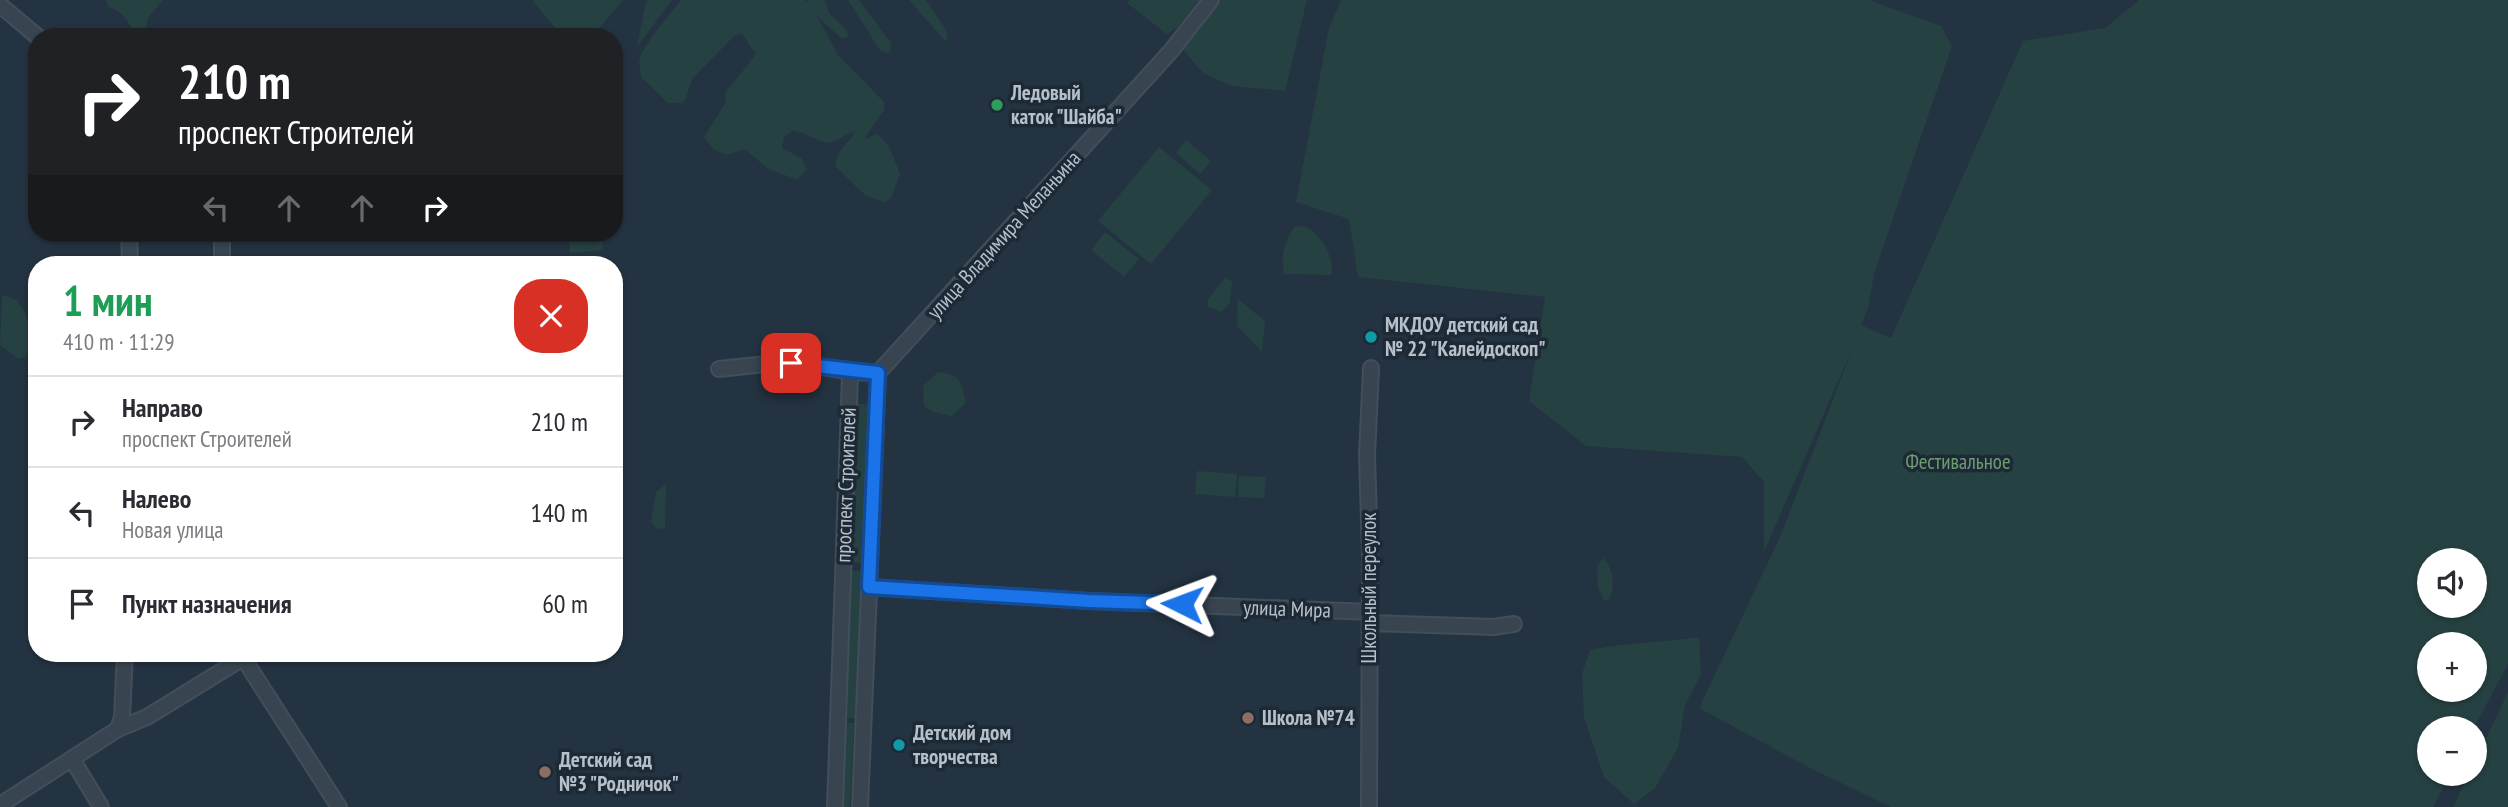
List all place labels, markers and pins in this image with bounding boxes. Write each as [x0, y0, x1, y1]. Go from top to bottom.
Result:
place label: Ледовый каток "Шайба" [1010, 79, 1122, 130]
marker: Ледовый каток "Шайба" [989, 97, 1005, 113]
place label: МКДОУ детский сад № 22 "Калейдоскоп" [1385, 311, 1546, 362]
marker: МКДОУ детский сад № 22 "Калейдоскоп" [1363, 329, 1379, 345]
pin [761, 333, 821, 393]
place label: Школа №74 [1262, 704, 1355, 731]
marker: Школа №74 [1240, 710, 1256, 726]
place label: Детский дом творчества [913, 719, 1011, 770]
marker: Детский дом творчества [891, 737, 907, 753]
place label: Детский сад №3 "Родничок" [559, 746, 679, 797]
marker: Детский сад №3 "Родничок" [537, 764, 553, 780]

